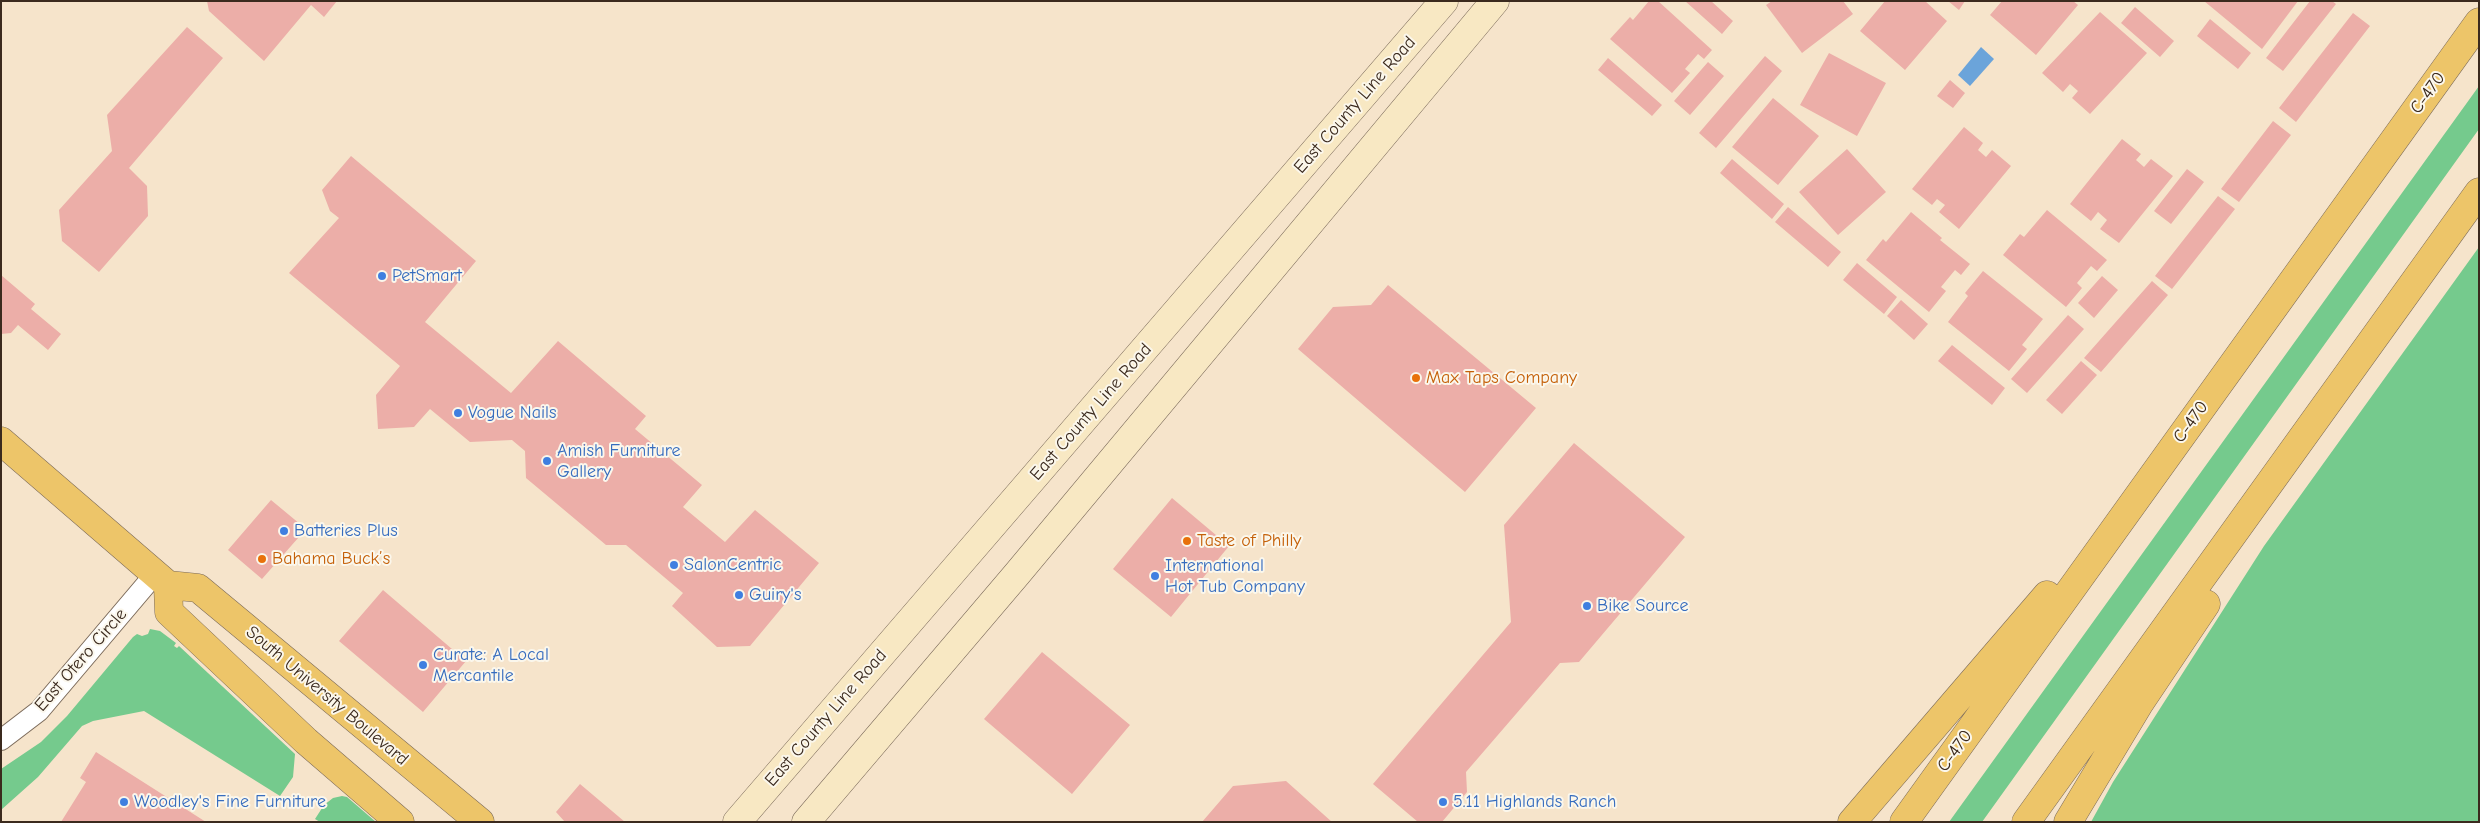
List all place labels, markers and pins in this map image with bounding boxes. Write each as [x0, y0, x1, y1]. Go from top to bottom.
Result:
place label: PetSmart [392, 265, 462, 287]
marker: PetSmart [376, 270, 388, 282]
place label: Max Taps Company [1426, 367, 1577, 389]
marker: Max Taps Company [1410, 372, 1422, 384]
place label: Vogue Nails [468, 402, 557, 424]
marker: Vogue Nails [452, 407, 464, 419]
place label: Amish Furniture Gallery [557, 440, 681, 482]
marker: Amish Furniture Gallery [541, 455, 553, 467]
place label: Batteries Plus [294, 520, 398, 542]
marker: Batteries Plus [278, 525, 290, 537]
place label: Taste of Philly [1197, 530, 1301, 552]
marker: Taste of Philly [1181, 535, 1193, 547]
place label: Bahama Buck’s [272, 548, 390, 570]
marker: Bahama Buck’s [256, 553, 268, 565]
place label: SalonCentric [684, 554, 782, 576]
place label: International Hot Tub Company [1165, 555, 1305, 598]
marker: SalonCentric [668, 559, 680, 571]
marker: International Hot Tub Company [1149, 570, 1161, 582]
place label: Guiry's [749, 584, 801, 606]
marker: Guiry's [733, 589, 745, 601]
place label: Bike Source [1597, 595, 1689, 617]
marker: Bike Source [1581, 600, 1593, 612]
place label: Curate: A Local Mercantile [433, 644, 549, 686]
marker: Curate: A Local Mercantile [417, 659, 429, 671]
place label: Woodley's Fine Furniture [134, 791, 326, 813]
place label: 5.11 Highlands Ranch [1453, 791, 1616, 813]
marker: Woodley's Fine Furniture [118, 796, 130, 808]
marker: 5.11 Highlands Ranch [1437, 796, 1449, 808]

